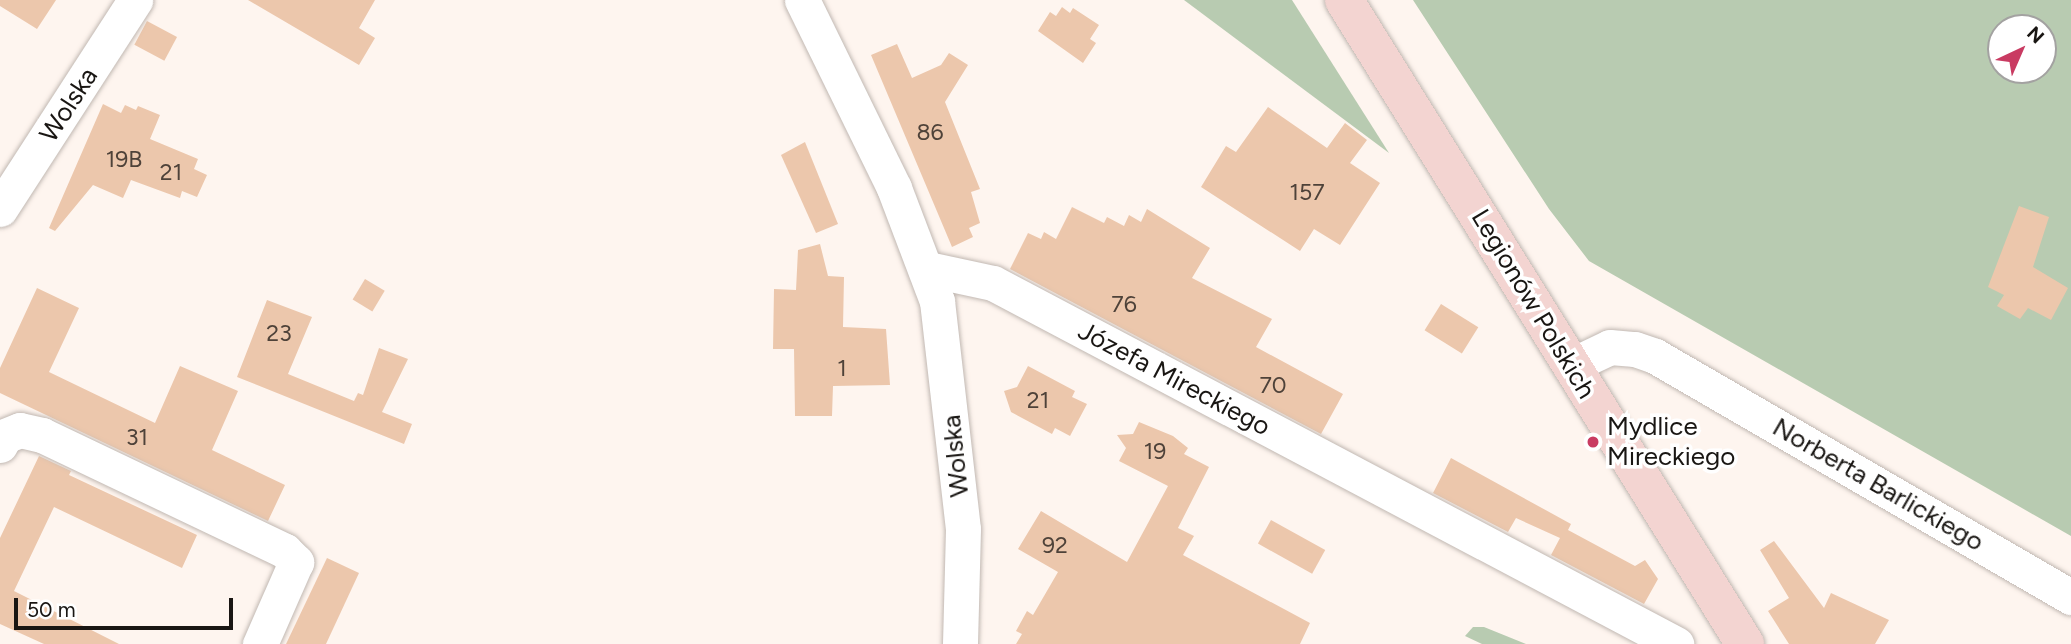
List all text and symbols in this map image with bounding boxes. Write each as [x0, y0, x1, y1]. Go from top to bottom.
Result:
north arrow [1987, 14, 2057, 84]
text: N [2022, 22, 2049, 48]
street label: Wolska [33, 62, 105, 148]
house number: 86 [916, 118, 944, 146]
house number: 19B [106, 145, 142, 173]
house number: 21 [160, 158, 182, 186]
house number: 157 [1289, 178, 1325, 206]
street label: Legionów Polskich [1464, 204, 1602, 404]
house number: 76 [1111, 290, 1137, 318]
street label: Józefa Mireckiego [1073, 315, 1275, 443]
house number: 23 [266, 319, 292, 347]
house number: 1 [837, 354, 847, 382]
house number: 70 [1259, 371, 1287, 399]
house number: 21 [1027, 386, 1049, 414]
place label: Mydlice Mireckiego [1607, 411, 1735, 472]
street label: Norberta Barlickiego [1767, 412, 1989, 558]
street label: Wolska [936, 413, 976, 499]
house number: 31 [126, 423, 148, 451]
marker: Mydlice Mireckiego [1585, 434, 1601, 450]
house number: 19 [1144, 437, 1166, 465]
house number: 92 [1042, 531, 1068, 559]
scale bar [18, 584, 236, 628]
text: 50 m [27, 597, 76, 622]

